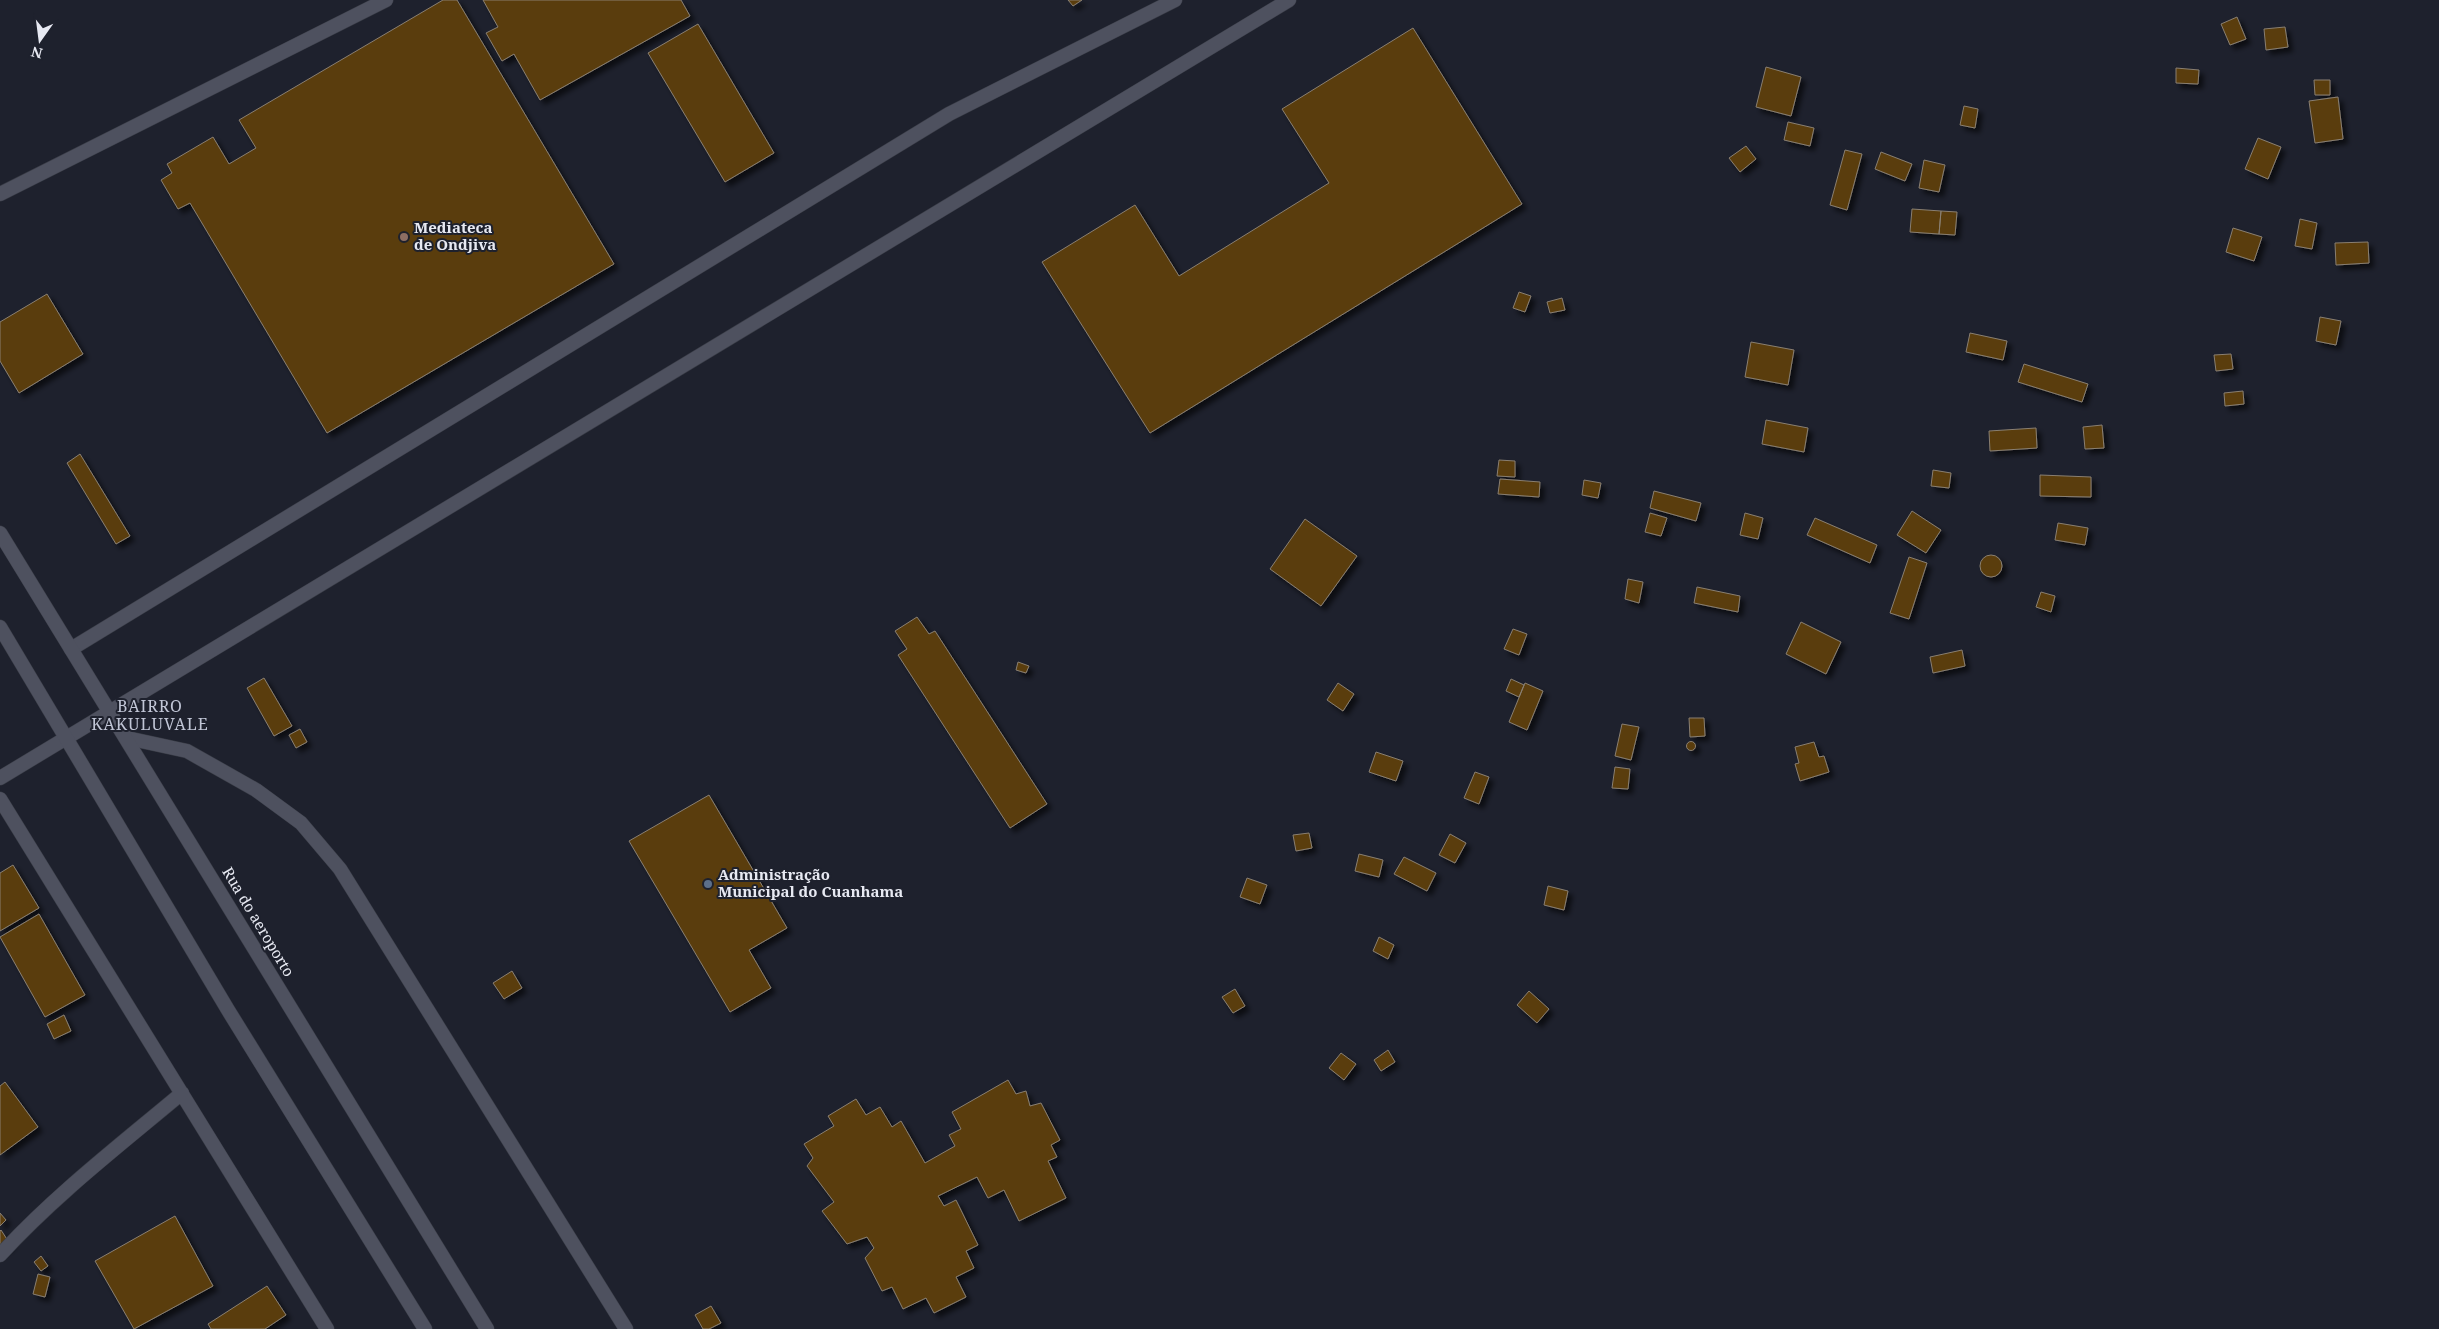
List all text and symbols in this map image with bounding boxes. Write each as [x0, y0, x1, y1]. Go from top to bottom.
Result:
north arrow [15, 15, 65, 65]
text: N [29, 43, 44, 64]
place label: Mediateca de Ondjiva [414, 217, 496, 254]
marker: Mediateca de Ondjiva [398, 231, 410, 243]
district label: BAIRRO KAKULUVALE [91, 695, 209, 735]
street label: Rua do aeroporto [218, 863, 299, 980]
place label: Administração Municipal do Cuanhama [718, 864, 903, 901]
marker: Administração Municipal do Cuanhama [702, 878, 714, 890]

